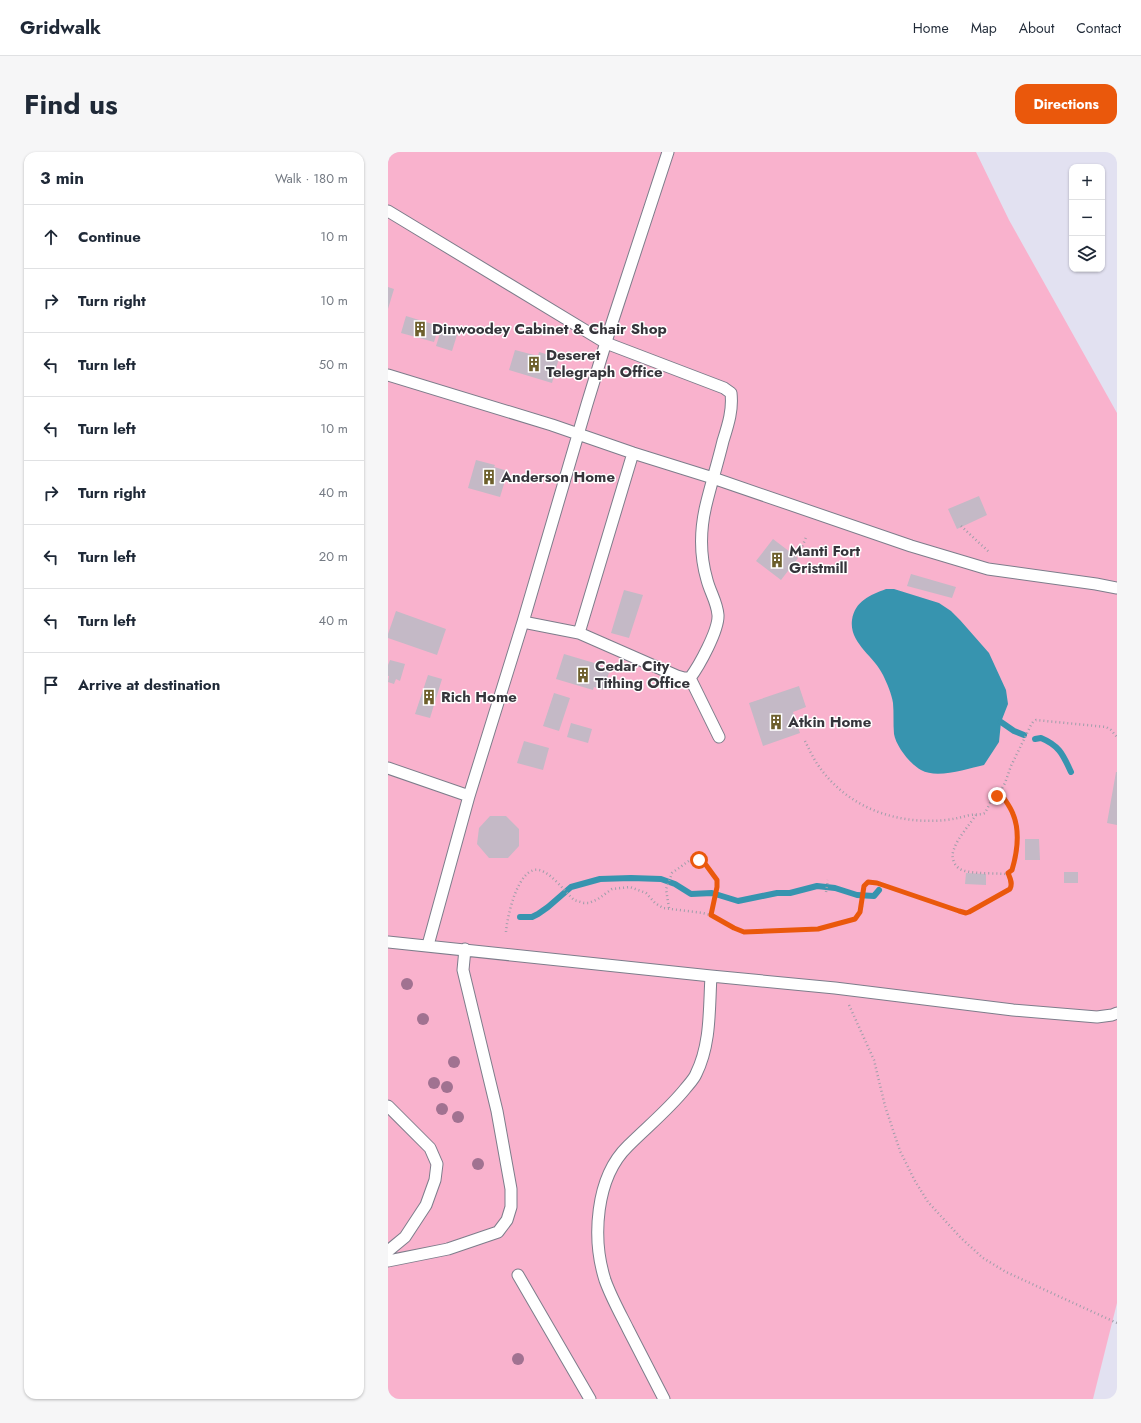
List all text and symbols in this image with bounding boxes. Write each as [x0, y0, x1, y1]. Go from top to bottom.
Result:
text: Gridwalk [20, 14, 101, 41]
text: Home [913, 18, 949, 38]
text: Map [971, 18, 997, 38]
text: About [1019, 18, 1054, 38]
text: Contact [1076, 18, 1121, 38]
text: Find us [24, 84, 118, 125]
button: Directions [1015, 84, 1117, 124]
map controls [1069, 164, 1105, 272]
button: + [1069, 164, 1105, 200]
text: 3 min [40, 166, 84, 190]
text: Walk · 180 m [275, 169, 348, 188]
button: − [1069, 200, 1105, 236]
icon: ahead [40, 226, 62, 248]
text: Continue [78, 226, 141, 248]
text: 10 m [320, 227, 348, 246]
button: layers [1069, 236, 1105, 272]
icon: right [40, 290, 62, 312]
text: Turn right [78, 290, 146, 312]
text: 10 m [320, 291, 348, 310]
place label: Dinwoodey Cabinet & Chair Shop [432, 318, 667, 340]
building icon: Dinwoodey Cabinet & Chair Shop [411, 320, 429, 338]
place label: Deseret Telegraph Office [546, 344, 663, 383]
icon: left [40, 354, 62, 376]
text: Turn left [78, 354, 136, 376]
text: 50 m [319, 355, 348, 374]
building icon: Deseret Telegraph Office [525, 355, 543, 373]
icon: left [40, 418, 62, 440]
text: Turn left [78, 418, 136, 440]
text: 10 m [320, 419, 348, 438]
place label: Anderson Home [500, 466, 615, 488]
building icon: Anderson Home [480, 468, 498, 486]
icon: right [40, 482, 62, 504]
text: Turn right [78, 482, 146, 504]
text: 40 m [319, 483, 348, 502]
place label: Manti Fort Gristmill [789, 540, 860, 579]
icon: left [40, 546, 62, 568]
text: Turn left [78, 546, 136, 568]
text: 20 m [319, 547, 348, 566]
building icon: Manti Fort Gristmill [768, 551, 786, 569]
icon: left [40, 610, 62, 632]
text: Turn left [78, 610, 136, 632]
text: 40 m [319, 611, 348, 630]
place label: Cedar City Tithing Office [595, 655, 690, 694]
building icon: Cedar City Tithing Office [574, 666, 592, 684]
icon: arrive [40, 674, 62, 696]
text: Arrive at destination [78, 674, 220, 696]
place label: Rich Home [441, 686, 517, 708]
building icon: Rich Home [420, 688, 438, 706]
place label: Atkin Home [787, 711, 872, 733]
building icon: Atkin Home [767, 713, 785, 731]
route end [988, 787, 1006, 805]
route start [690, 851, 708, 869]

